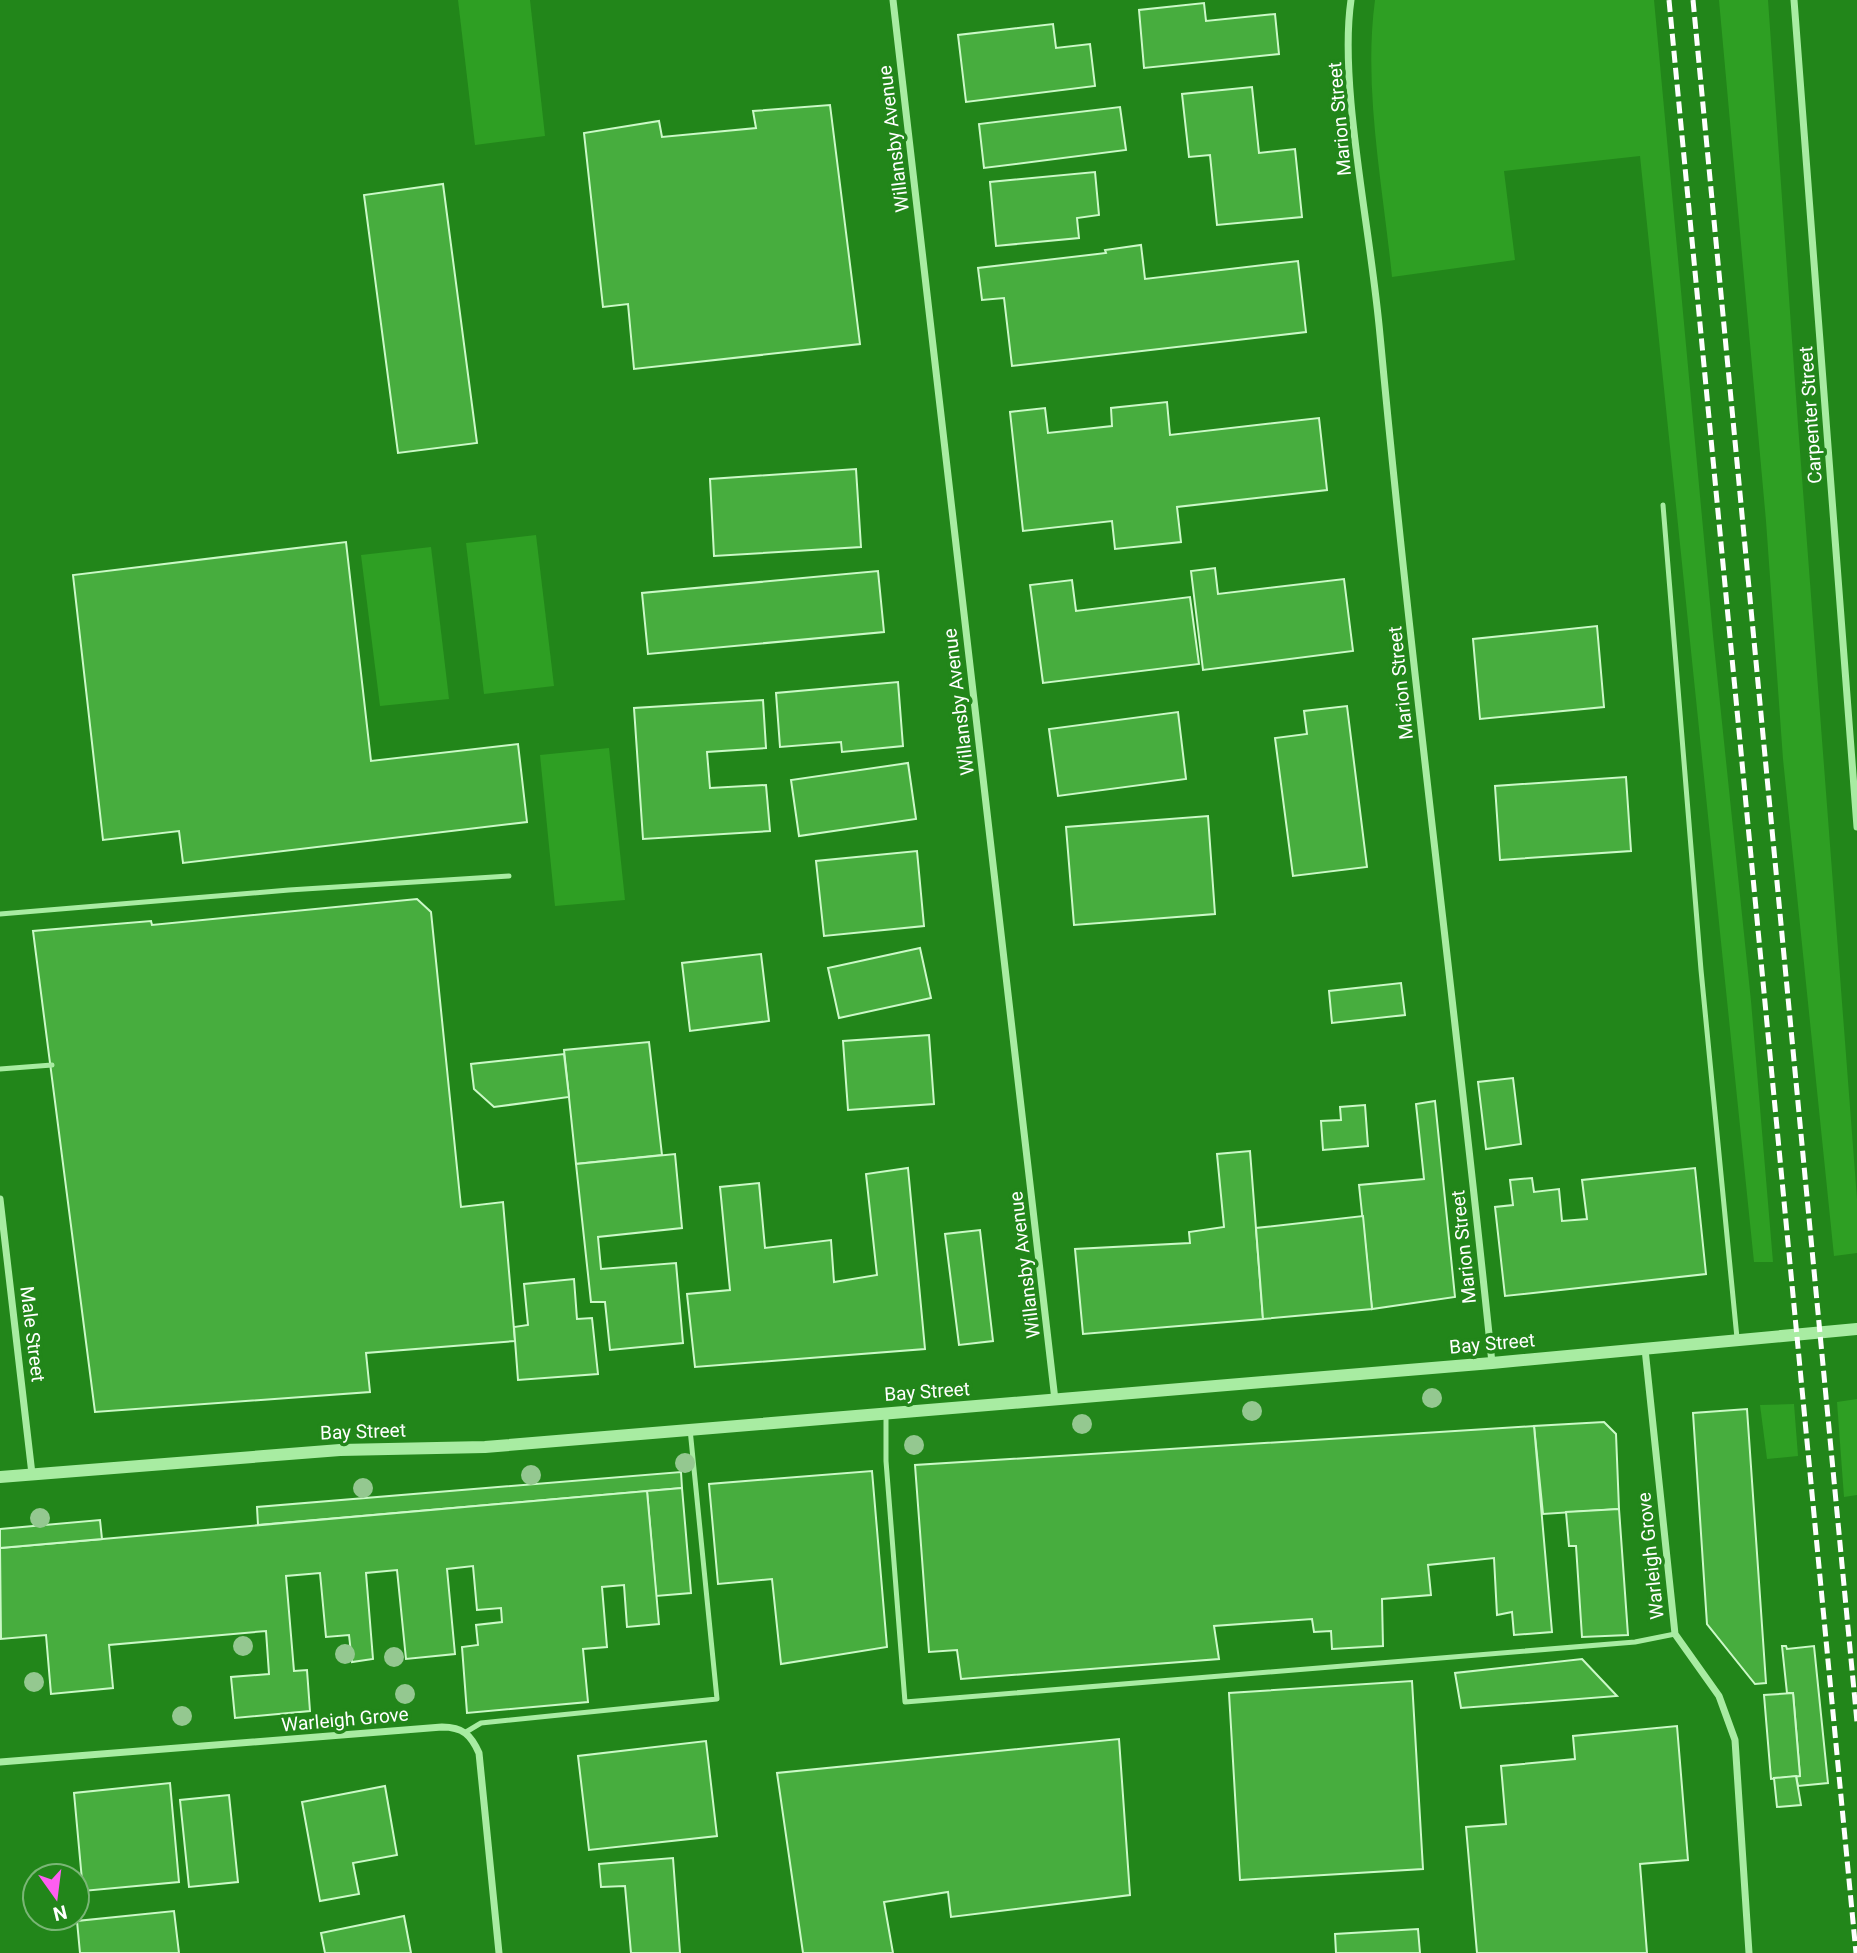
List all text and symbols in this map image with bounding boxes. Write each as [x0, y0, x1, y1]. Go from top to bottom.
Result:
street label: Marion Street [1323, 61, 1356, 177]
street label: Willansby Avenue [873, 64, 914, 214]
street label: Carpenter Street [1794, 345, 1827, 485]
street label: Marion Street [1383, 625, 1418, 741]
street label: Willansby Avenue [938, 627, 979, 777]
street label: Marion Street [1446, 1189, 1481, 1305]
street label: Willansby Avenue [1004, 1190, 1045, 1340]
street label: Male Street [15, 1285, 50, 1383]
street label: Bay Street [1448, 1328, 1536, 1359]
street label: Bay Street [883, 1377, 971, 1406]
street label: Bay Street [320, 1419, 406, 1444]
street label: Warleigh Grove [1632, 1491, 1669, 1621]
street label: Warleigh Grove [281, 1702, 410, 1737]
north arrow [21, 1862, 91, 1932]
text: N [51, 1900, 69, 1926]

